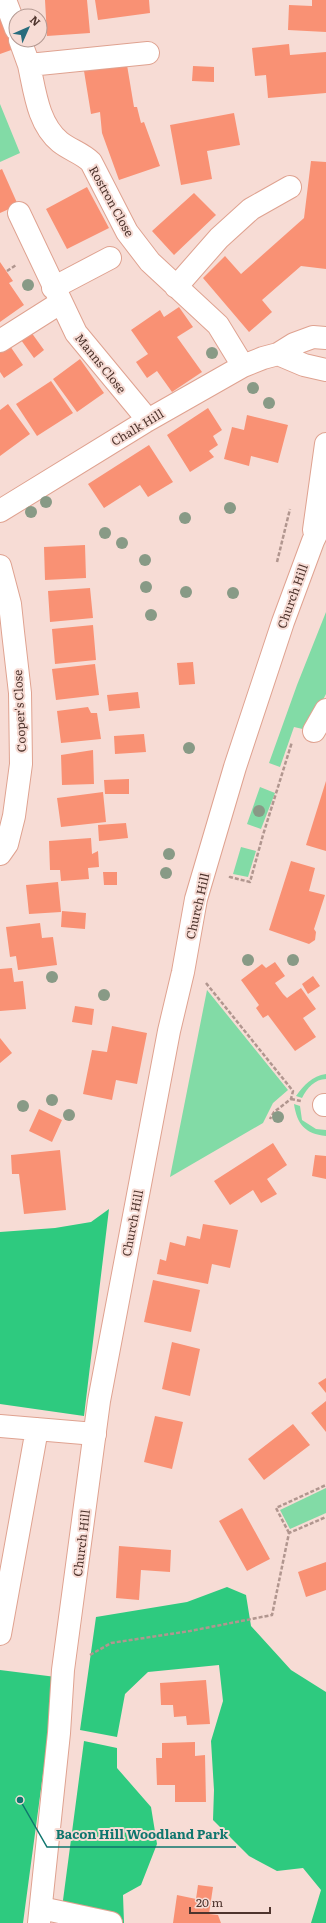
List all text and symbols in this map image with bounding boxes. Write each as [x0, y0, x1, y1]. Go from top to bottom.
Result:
north arrow [8, 8, 48, 48]
text: N [27, 11, 45, 29]
street label: Rostron Close [85, 162, 139, 240]
street label: Manns Close [71, 329, 131, 397]
street label: Chalk Hill [107, 404, 167, 450]
street label: Church Hill [272, 561, 312, 631]
street label: Cooper's Close [8, 669, 30, 753]
street label: Church Hill [181, 871, 213, 941]
street label: Church Hill [117, 1188, 147, 1258]
street label: Church Hill [68, 1508, 94, 1578]
callout: Bacon Hill Woodland Park [47, 1822, 236, 1847]
text: Bacon Hill Woodland Park [56, 1824, 228, 1843]
scale bar [190, 1889, 270, 1915]
text: 20 m [196, 1893, 223, 1911]

